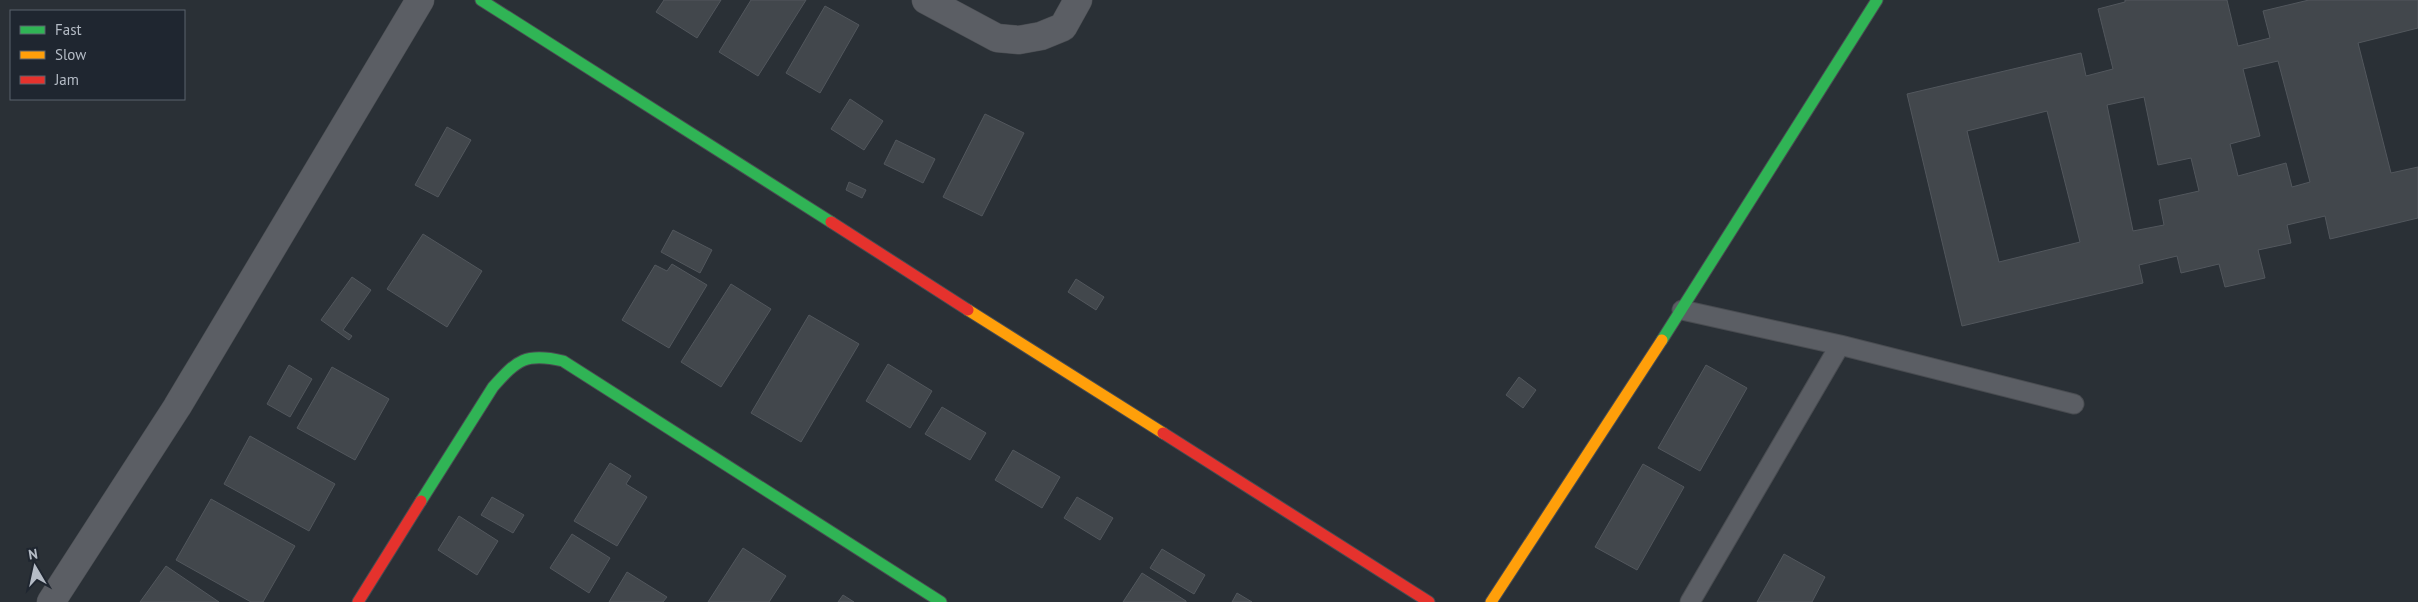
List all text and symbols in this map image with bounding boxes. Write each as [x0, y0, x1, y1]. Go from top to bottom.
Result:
legend [10, 10, 185, 100]
text: Fast [55, 20, 82, 39]
text: Slow [55, 45, 86, 64]
text: Jam [54, 70, 79, 89]
north arrow [10, 542, 60, 592]
text: N [27, 545, 39, 564]

